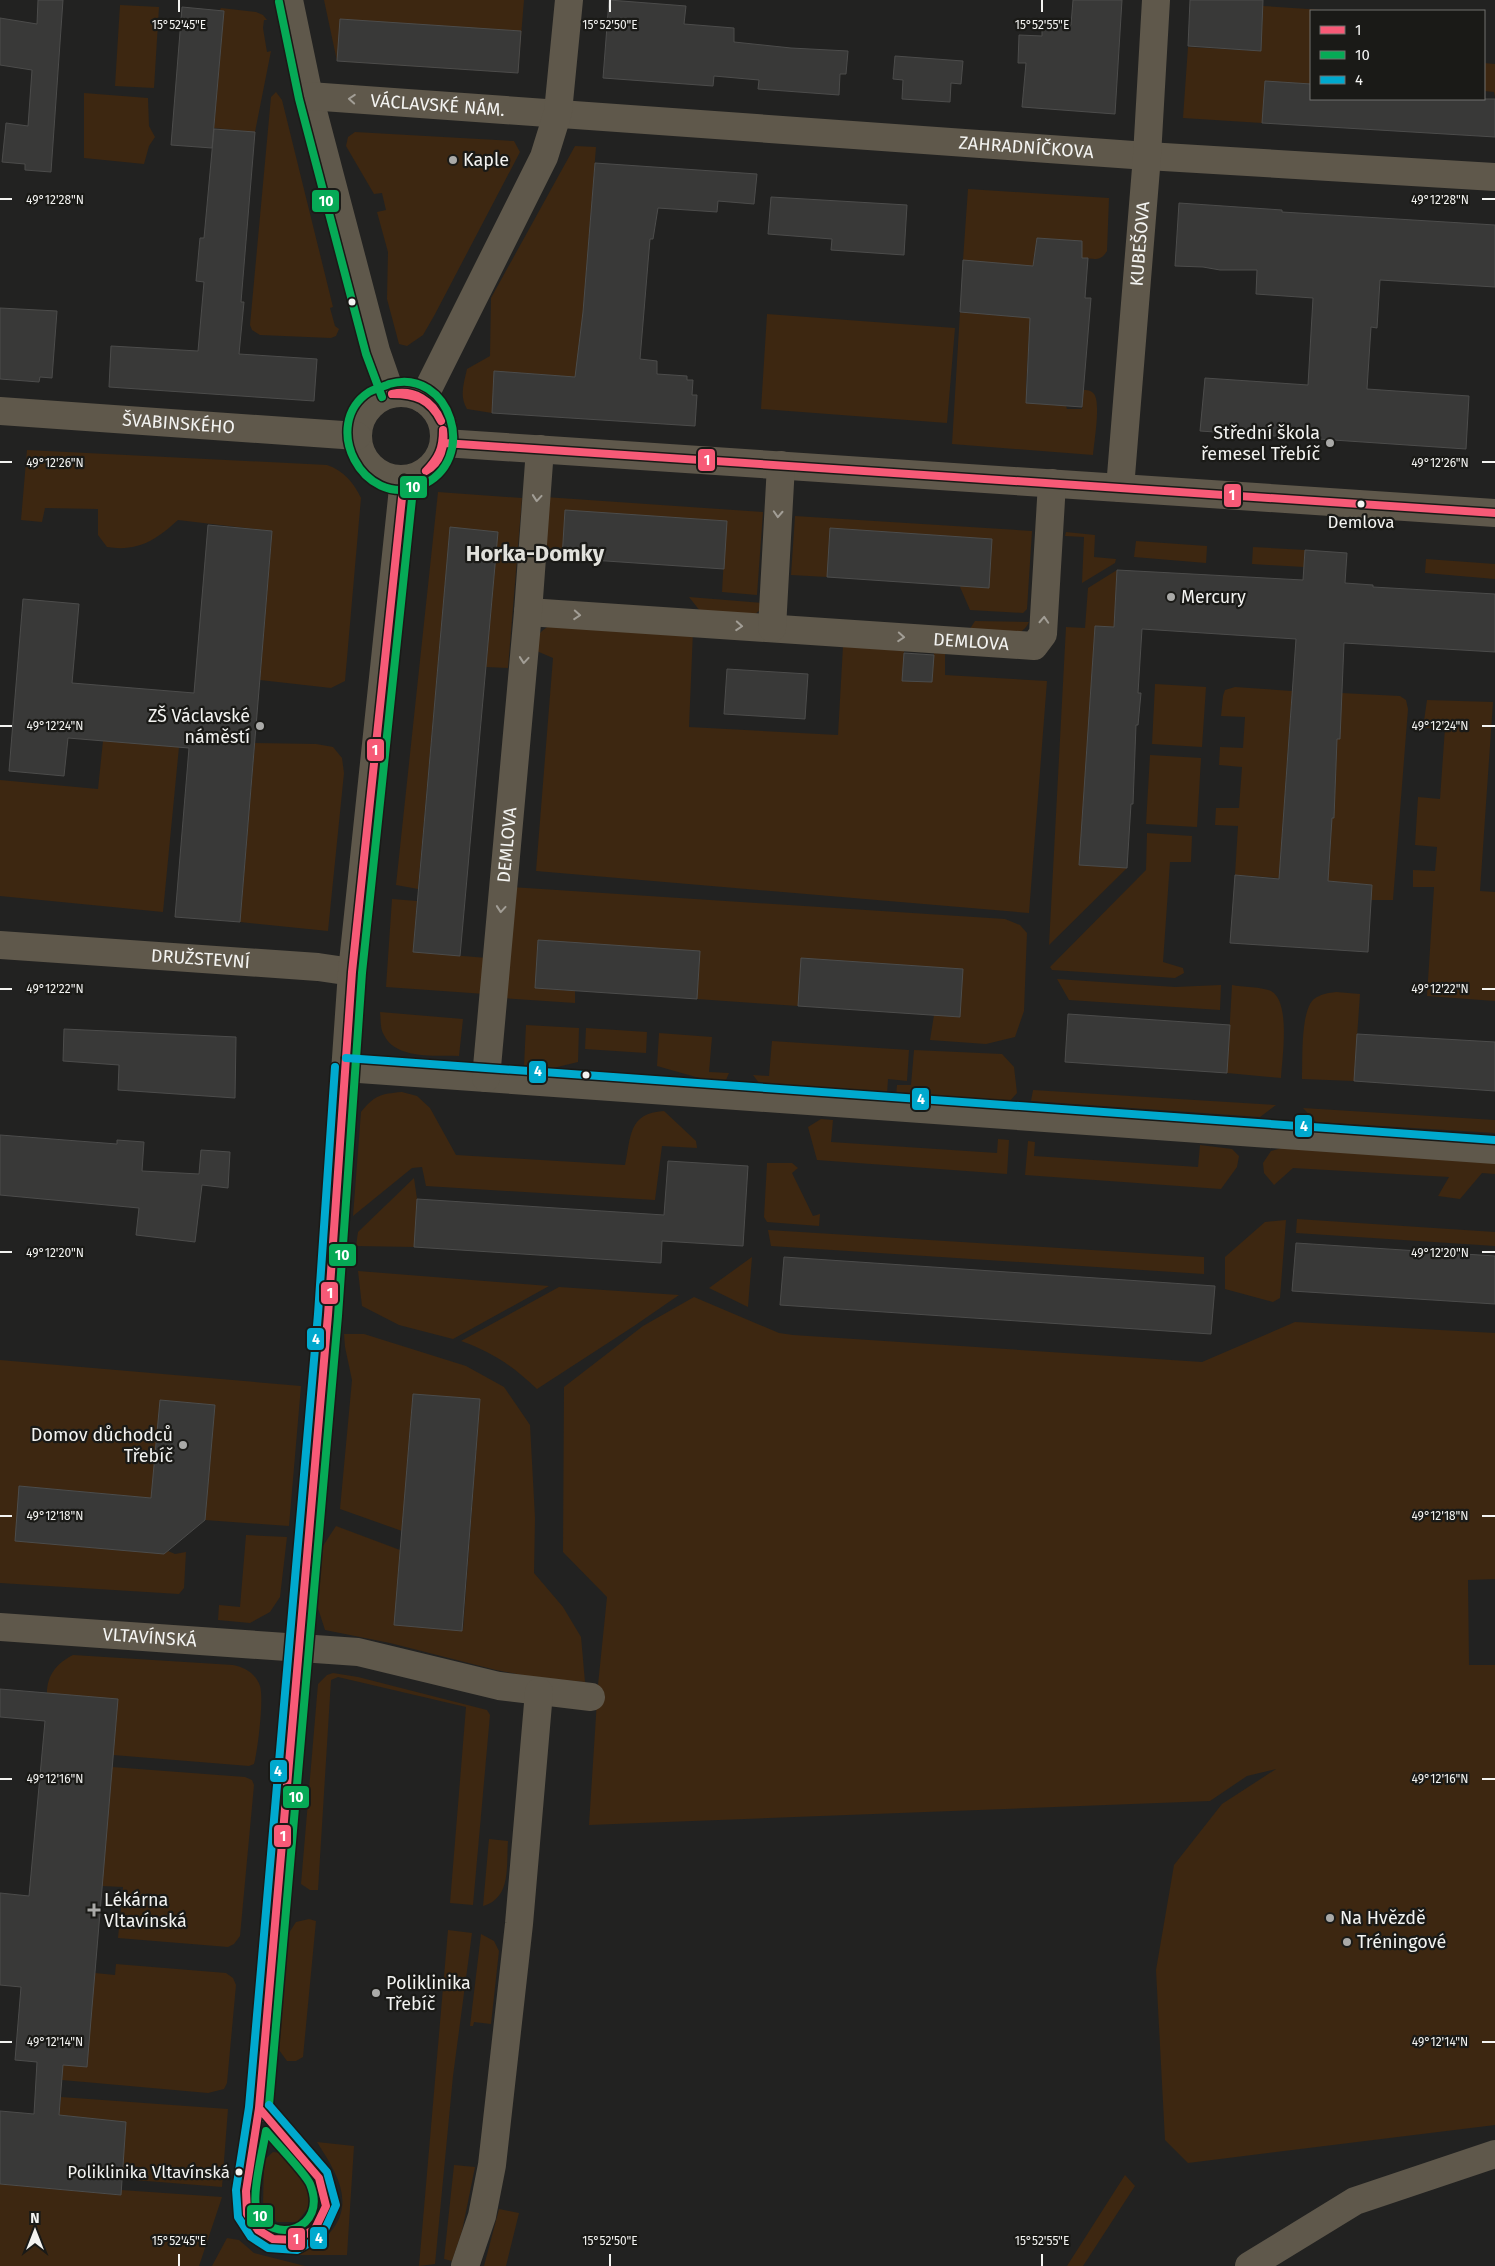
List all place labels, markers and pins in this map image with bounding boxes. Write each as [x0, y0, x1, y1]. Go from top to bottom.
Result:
place label: Kaple [463, 149, 509, 171]
marker: Kaple [447, 154, 459, 166]
unlabelled marker [347, 297, 357, 307]
place label: Střední škola řemesel Třebíč [1201, 422, 1320, 465]
marker: Střední škola řemesel Třebíč [1324, 437, 1336, 449]
marker: Demlova [1356, 499, 1366, 509]
place label: Demlova [1328, 512, 1394, 533]
place label: Mercury [1181, 586, 1246, 608]
marker: Mercury [1165, 591, 1177, 603]
place label: ZŠ Václavské náměstí [148, 705, 250, 748]
marker: ZŠ Václavské náměstí [254, 720, 266, 732]
unlabelled marker [581, 1070, 591, 1080]
place label: Domov důchodců Třebíč [31, 1424, 173, 1467]
marker: Domov důchodců Třebíč [177, 1439, 189, 1451]
place label: Lékárna Vltavínská [104, 1889, 187, 1932]
marker: Lékárna Vltavínská [88, 1904, 100, 1916]
place label: Na Hvězdě [1340, 1907, 1426, 1929]
marker: Na Hvězdě [1324, 1912, 1336, 1924]
place label: Tréningové [1357, 1931, 1446, 1953]
marker: Tréningové [1341, 1936, 1353, 1948]
place label: Poliklinika Třebíč [386, 1972, 471, 2015]
marker: Poliklinika Třebíč [370, 1987, 382, 1999]
place label: Poliklinika Vltavínská [67, 2162, 230, 2183]
marker: Poliklinika Vltavínská [234, 2167, 244, 2177]

